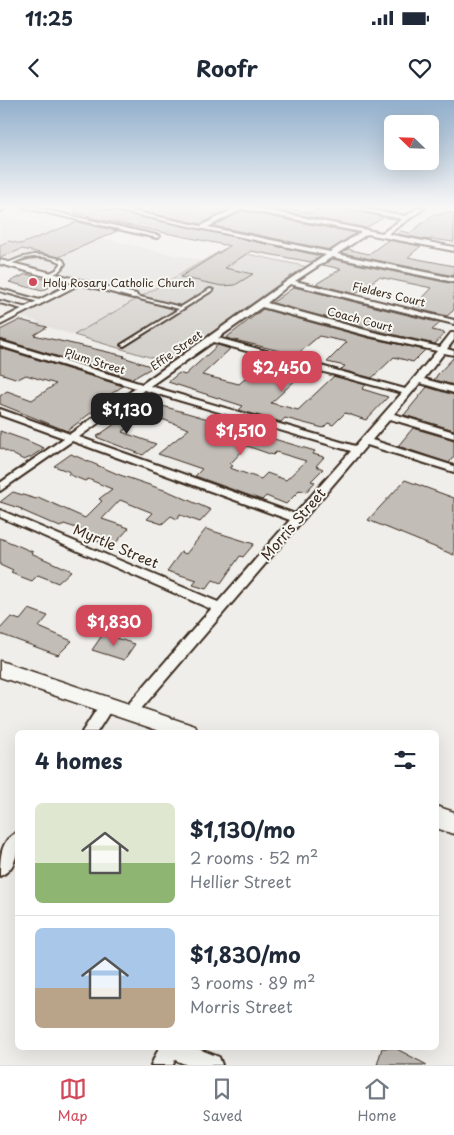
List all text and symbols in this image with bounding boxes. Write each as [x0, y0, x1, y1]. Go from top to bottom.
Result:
text: 11:25 [25, 4, 73, 32]
text: Roofr [196, 51, 258, 84]
icon: back [20, 54, 48, 82]
icon: heart [406, 54, 434, 82]
north arrow [384, 115, 439, 170]
map controls [384, 115, 439, 170]
place label: Holy Rosary Catholic Church [43, 274, 195, 291]
marker: Holy Rosary Catholic Church [27, 276, 39, 288]
street label: Fielders Court [351, 277, 428, 311]
street label: Coach Court [326, 302, 395, 336]
street label: Effie Street [147, 326, 206, 374]
street label: Plum Street [63, 344, 128, 378]
pin: $2,450 [241, 350, 323, 393]
text: $2,450 [253, 355, 311, 379]
pin: $1,130 [86, 392, 168, 435]
text: $1,130 [102, 397, 152, 421]
pin: $1,510 [200, 414, 282, 456]
text: $1,510 [216, 418, 266, 442]
street label: Morris Street [256, 483, 331, 565]
street label: Myrtle Street [70, 519, 162, 574]
pin: $1,830 [73, 604, 155, 647]
text: $1,830 [87, 609, 141, 633]
text: 4 homes [35, 744, 122, 776]
icon: filters [391, 746, 419, 774]
text: $1,130/mo [190, 813, 295, 845]
icon: home [75, 823, 135, 883]
text: 2 rooms · 52 m² [190, 845, 318, 869]
text: Hellier Street [190, 869, 291, 893]
text: $1,830/mo [190, 938, 301, 970]
icon: home [75, 948, 135, 1008]
text: 3 rooms · 89 m² [190, 970, 315, 994]
text: Morris Street [190, 994, 293, 1018]
tab: Map [58, 1075, 87, 1126]
tab: Saved [203, 1075, 242, 1126]
tab: Home [357, 1075, 396, 1126]

